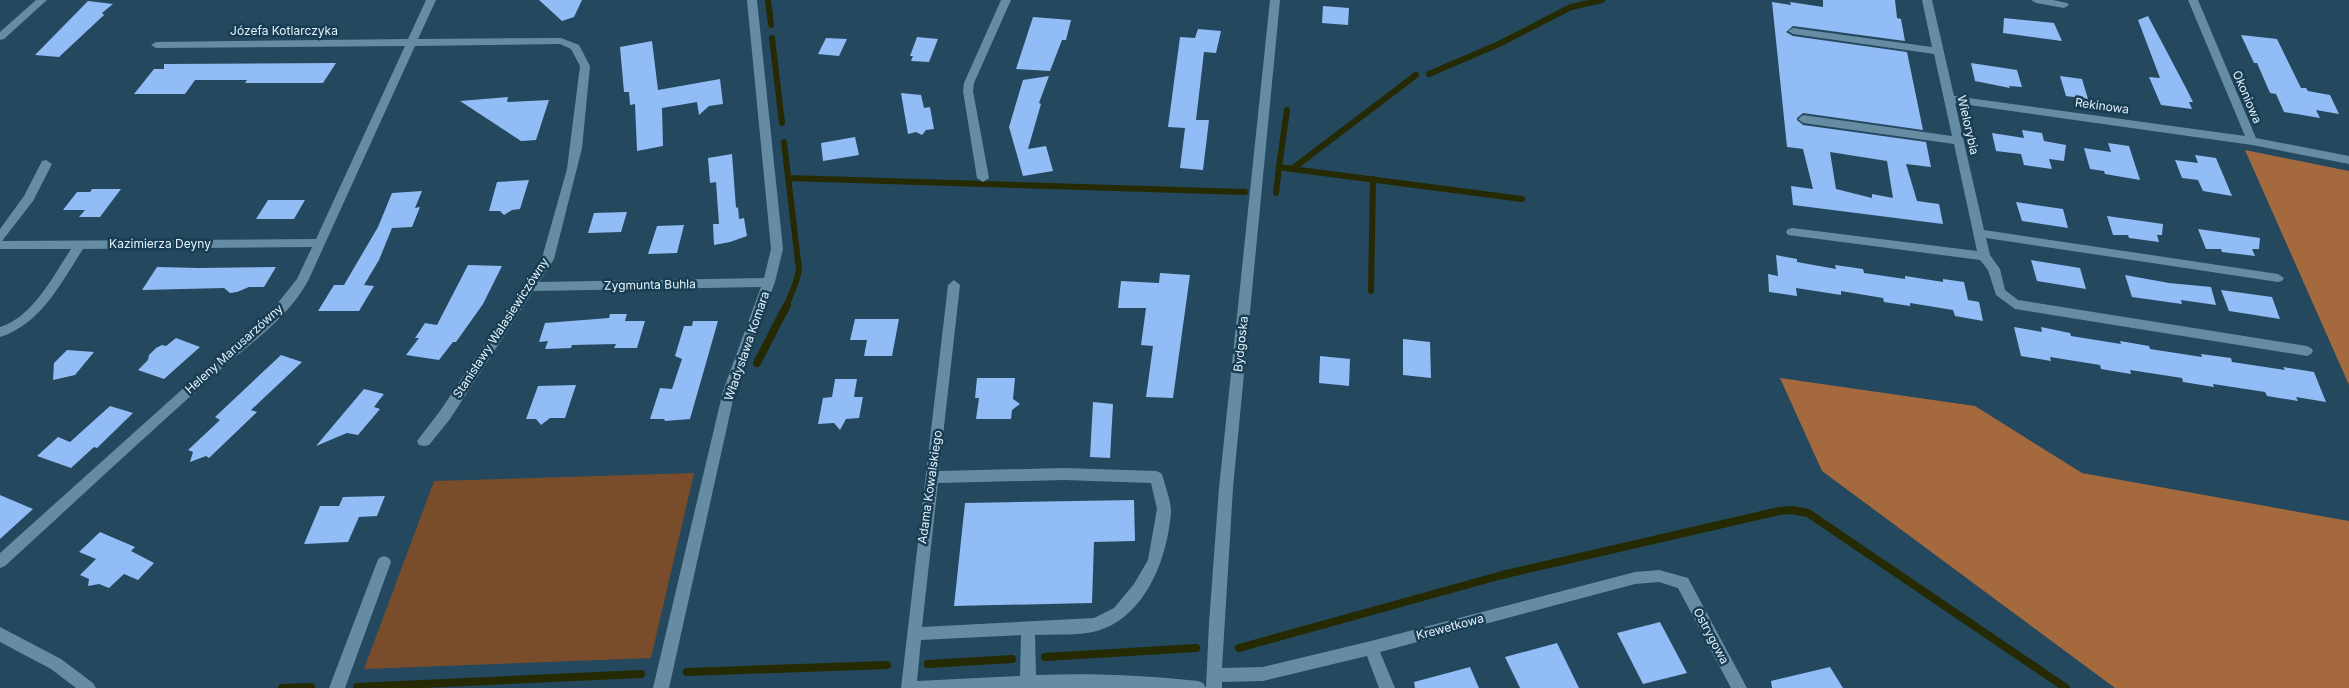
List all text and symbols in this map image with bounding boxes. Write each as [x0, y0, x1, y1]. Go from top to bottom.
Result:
street label: Józefa Kotlarczyka [230, 23, 338, 38]
street label: Okoniowa [2230, 68, 2265, 126]
street label: Wielorybia [1954, 94, 1983, 156]
street label: Rekinowa [2074, 94, 2130, 117]
street label: Kazimierza Deyny [109, 236, 211, 251]
street label: Stanisławy Walasiewiczówny [450, 255, 552, 401]
street label: Zygmunta Buhla [604, 276, 696, 293]
street label: Władysława Komara [721, 289, 772, 403]
street label: Heleny Marusarzówny [182, 301, 286, 397]
street label: Bydgoska [1230, 315, 1251, 373]
street label: Adama Kowalskiego [914, 429, 945, 545]
street label: Ostrygowa [1690, 605, 1733, 666]
street label: Krewetkowa [1414, 610, 1485, 643]

